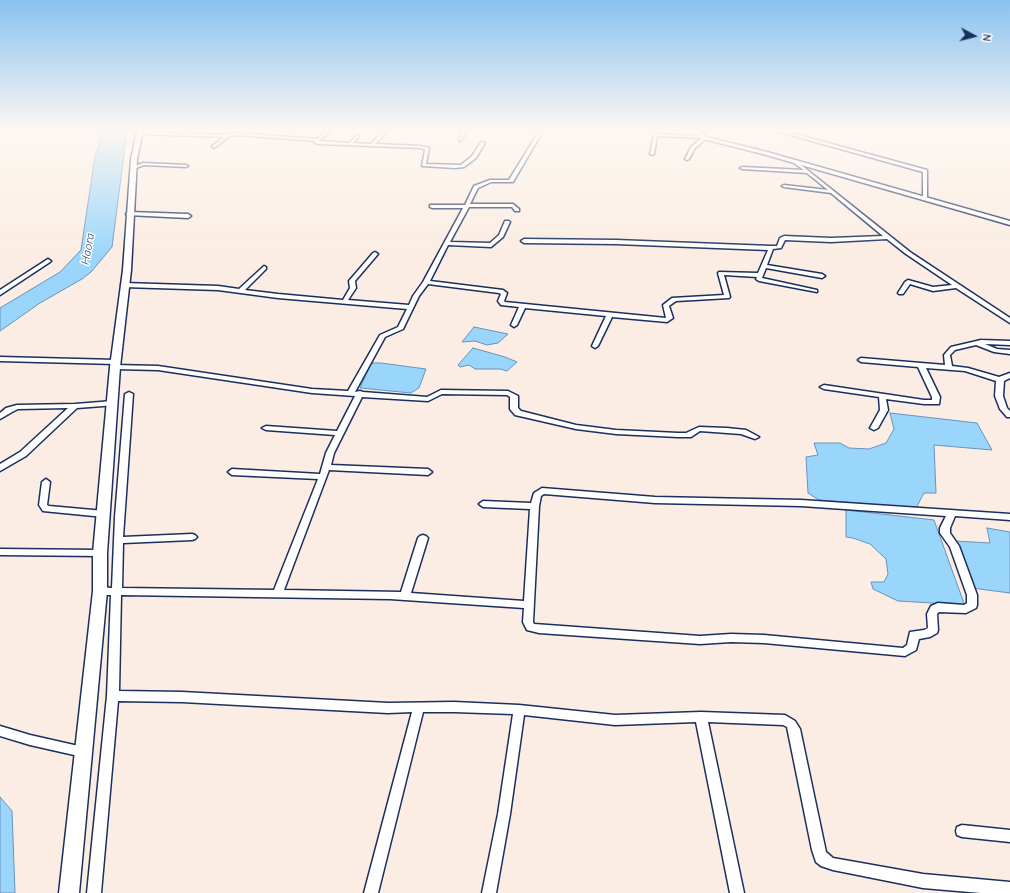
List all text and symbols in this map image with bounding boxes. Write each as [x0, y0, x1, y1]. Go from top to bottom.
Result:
north arrow [954, 16, 994, 56]
text: N [980, 33, 993, 42]
water label: Haora [78, 232, 98, 266]

